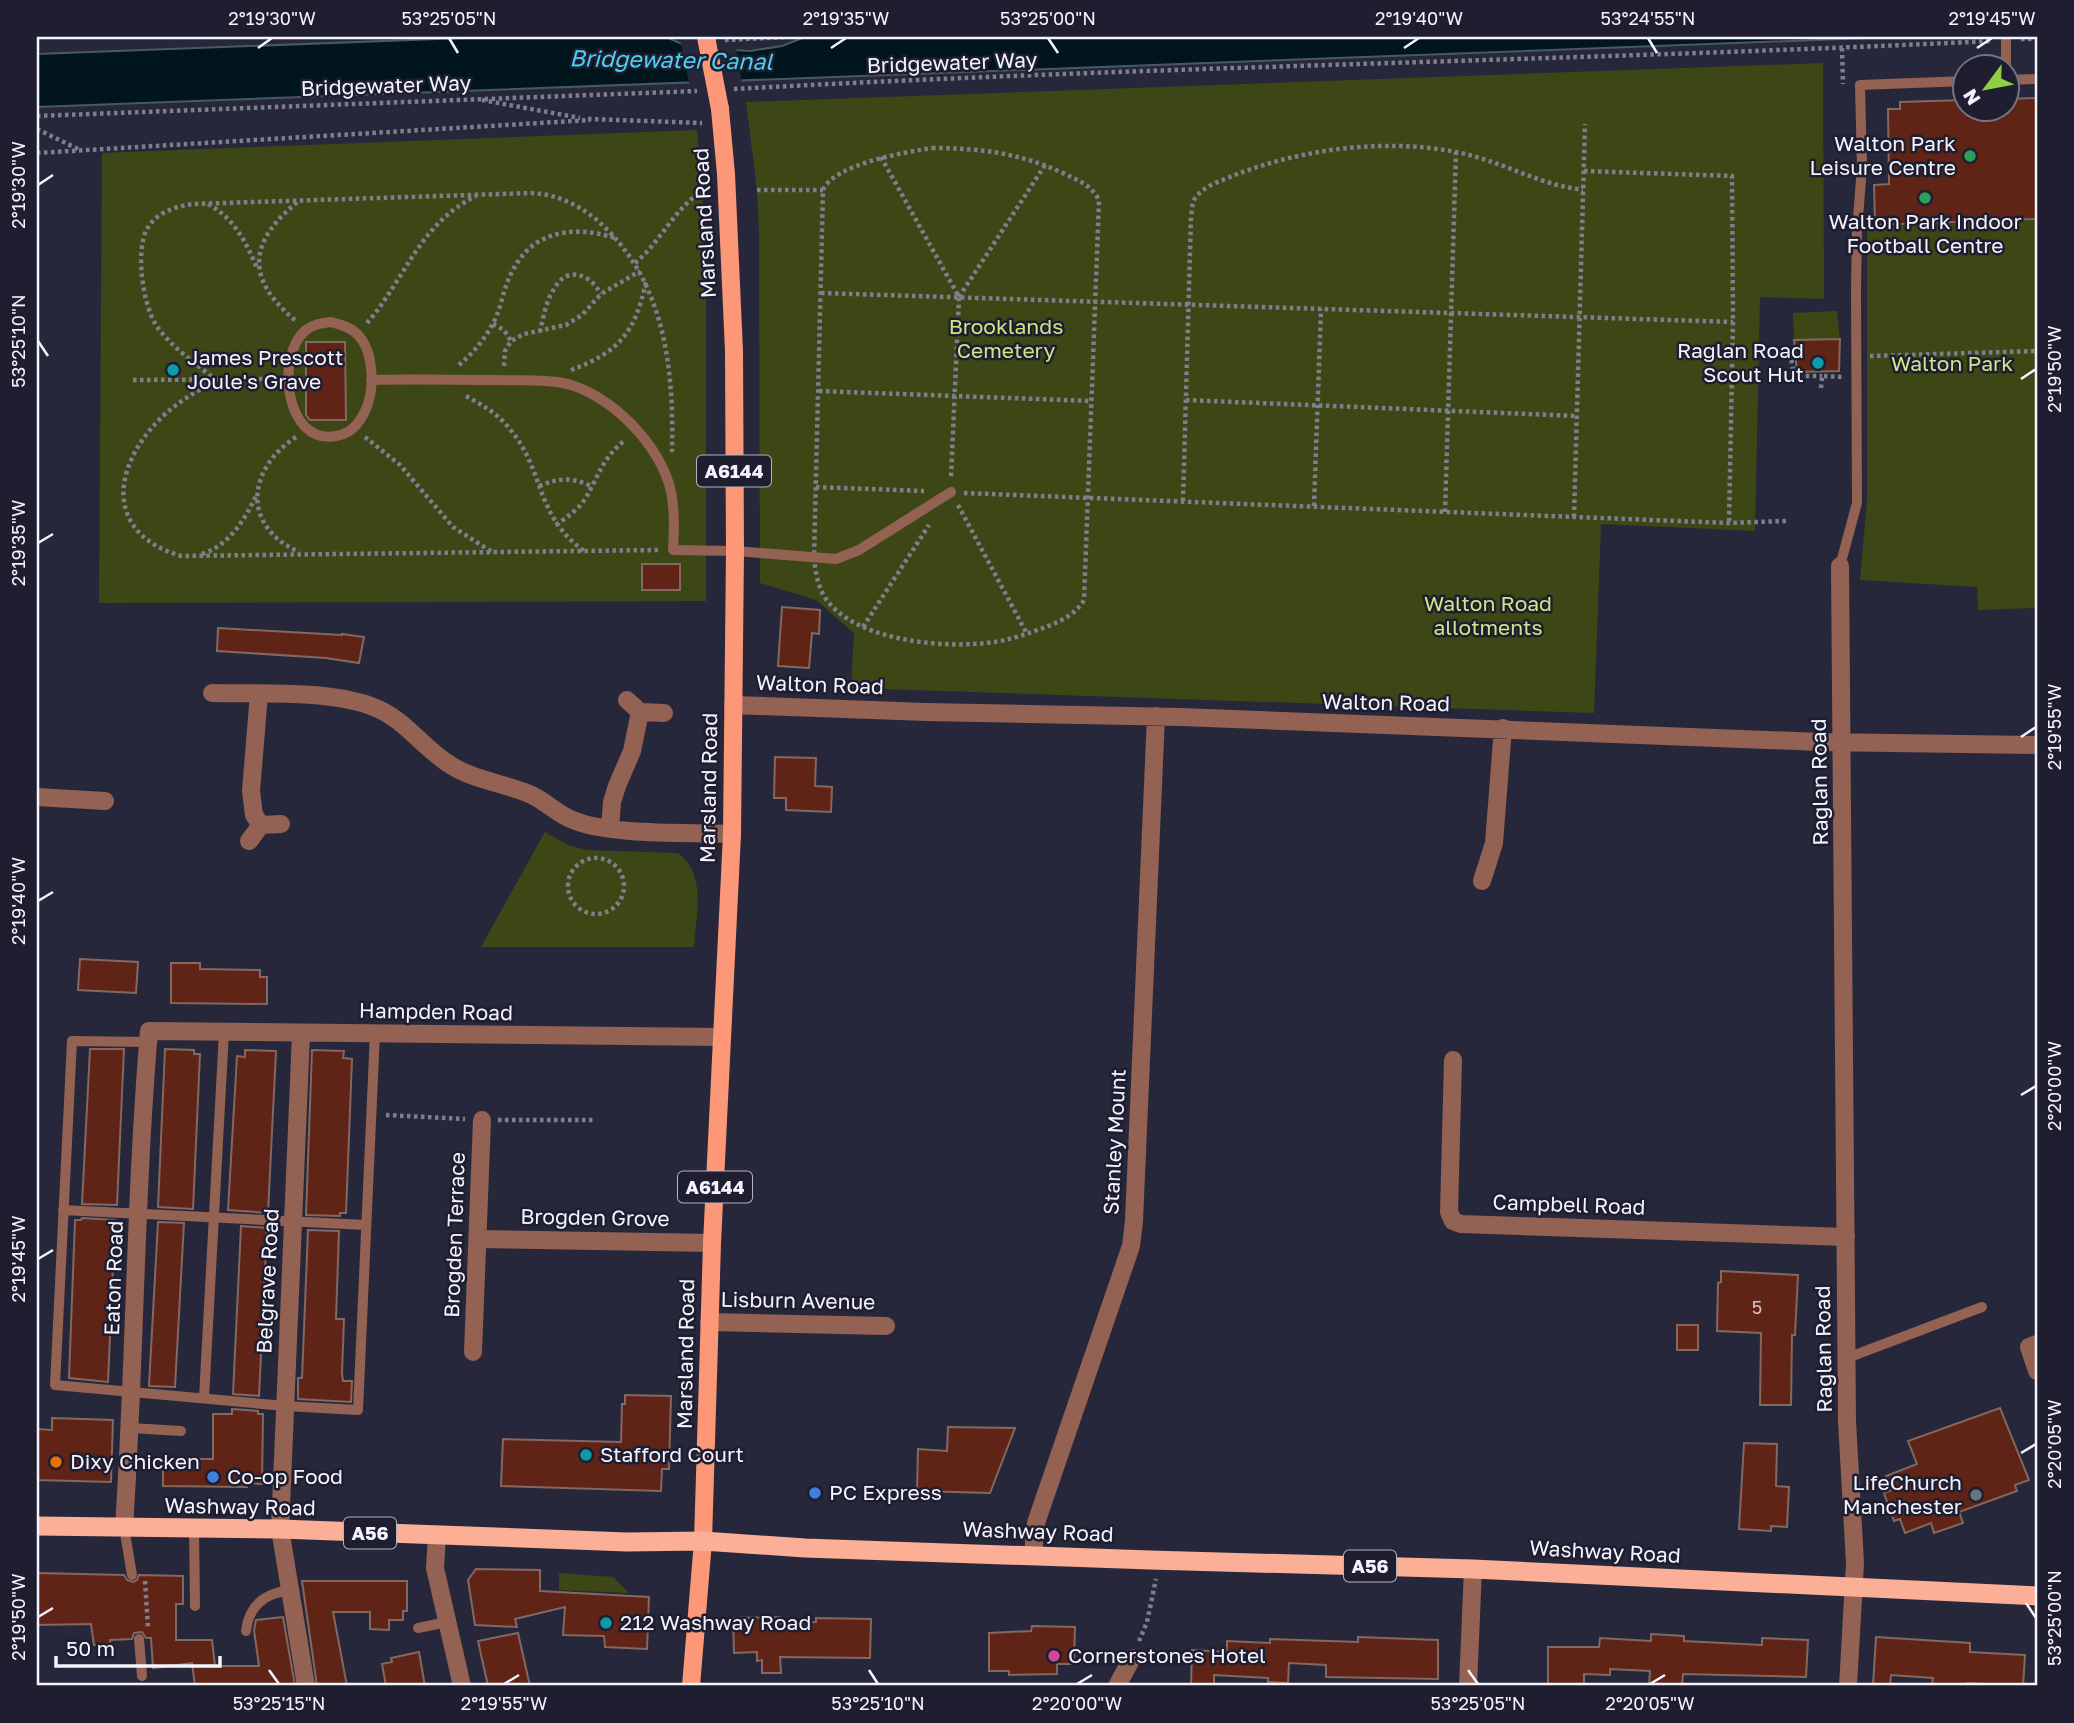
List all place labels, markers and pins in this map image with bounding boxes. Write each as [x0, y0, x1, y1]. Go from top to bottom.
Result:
place label: Walton Park Leisure Centre [1809, 130, 1956, 180]
marker: Walton Park Leisure Centre [1962, 148, 1978, 164]
marker: Walton Park Indoor Football Centre [1917, 190, 1933, 206]
place label: Walton Park Indoor Football Centre [1828, 208, 2022, 258]
place label: Raglan Road Scout Hut [1677, 337, 1804, 387]
place label: James Prescott Joule's Grave [187, 344, 343, 394]
marker: Raglan Road Scout Hut [1810, 355, 1826, 371]
marker: James Prescott Joule's Grave [165, 362, 181, 378]
place label: Stafford Court [600, 1441, 744, 1467]
marker: Stafford Court [578, 1447, 594, 1463]
place label: Dixy Chicken [70, 1448, 200, 1474]
marker: Dixy Chicken [48, 1454, 64, 1470]
place label: Co-op Food [227, 1463, 343, 1489]
marker: Co-op Food [205, 1469, 221, 1485]
place label: LifeChurch Manchester [1843, 1469, 1962, 1519]
place label: PC Express [829, 1479, 942, 1505]
marker: PC Express [807, 1485, 823, 1501]
marker: LifeChurch Manchester [1968, 1487, 1984, 1503]
place label: 212 Washway Road [620, 1609, 811, 1635]
marker: 212 Washway Road [598, 1615, 614, 1631]
place label: Cornerstones Hotel [1068, 1642, 1266, 1668]
marker: Cornerstones Hotel [1046, 1648, 1062, 1664]

